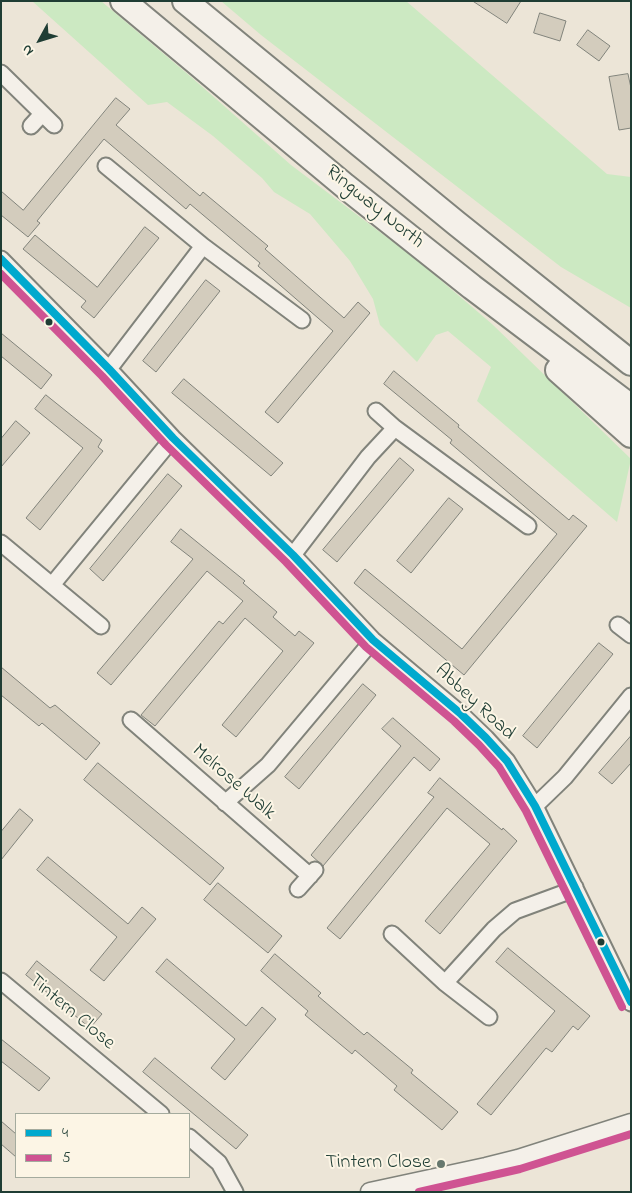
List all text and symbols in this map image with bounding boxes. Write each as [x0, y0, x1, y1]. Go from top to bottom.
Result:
north arrow [15, 15, 65, 65]
text: N [17, 39, 39, 60]
street label: Ringway North [320, 161, 428, 255]
unlabelled marker [44, 317, 54, 327]
street label: Abbey Road [429, 660, 519, 746]
street label: Melrose Walk [186, 740, 280, 826]
unlabelled marker [596, 937, 606, 947]
street label: Tintern Close [23, 970, 119, 1056]
legend [15, 1113, 190, 1178]
text: 4 [62, 1122, 68, 1144]
text: 5 [62, 1147, 71, 1169]
place label: Tintern Close [325, 1152, 431, 1176]
marker: Tintern Close [435, 1158, 447, 1170]

